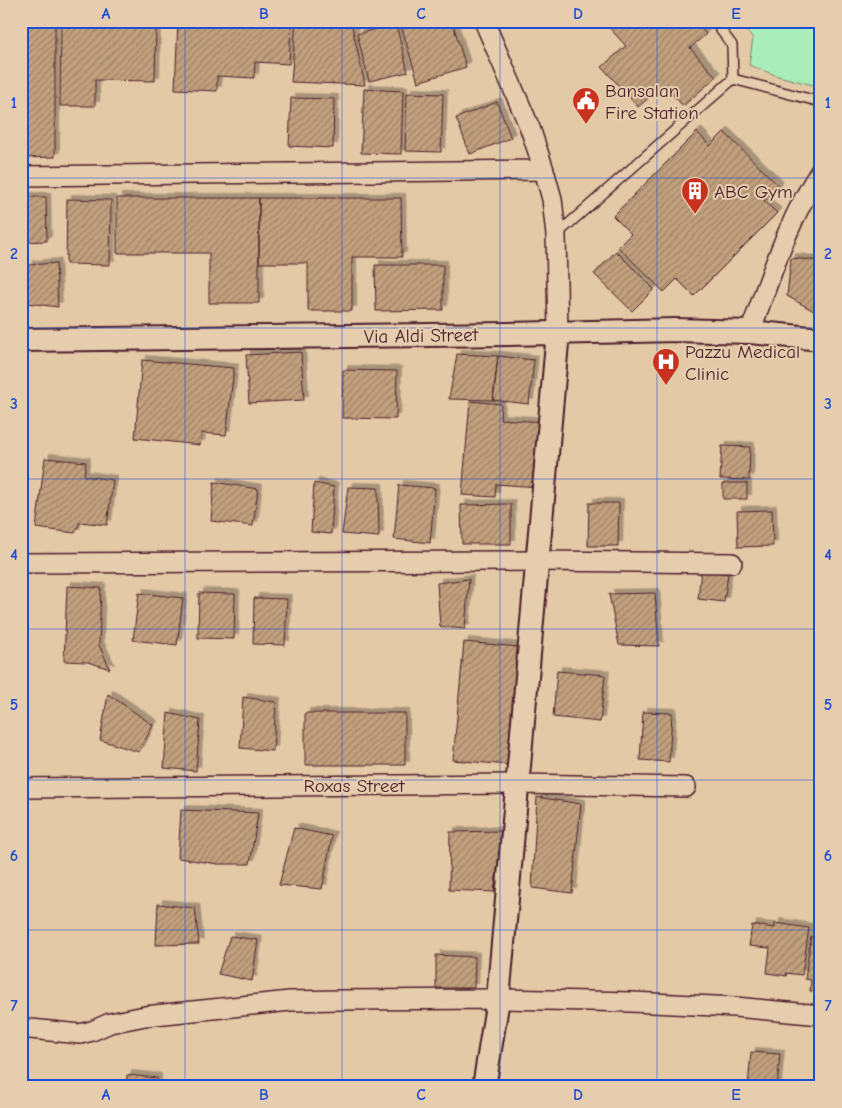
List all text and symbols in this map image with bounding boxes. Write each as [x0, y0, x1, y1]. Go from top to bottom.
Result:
text: A [102, 5, 111, 23]
text: B [259, 5, 269, 23]
text: C [416, 5, 426, 23]
text: D [573, 5, 583, 23]
text: E [731, 5, 741, 23]
place label: Bansalan Fire Station [605, 80, 699, 124]
public building icon: Bansalan Fire Station [571, 86, 601, 125]
text: 1 [11, 94, 17, 112]
text: 1 [825, 94, 831, 112]
building icon: ABC Gym [680, 176, 710, 215]
place label: ABC Gym [714, 181, 793, 203]
text: 2 [10, 245, 18, 263]
text: 2 [824, 245, 832, 263]
street label: Via Aldi Street [364, 324, 479, 348]
place label: Pazzu Medical Clinic [685, 341, 800, 385]
hospital icon: Pazzu Medical Clinic [651, 347, 681, 386]
text: 3 [10, 395, 18, 413]
text: 3 [824, 395, 832, 413]
text: 4 [10, 546, 18, 564]
text: 4 [824, 546, 832, 564]
text: 5 [10, 696, 18, 714]
text: 5 [824, 696, 832, 714]
street label: Roxas Street [304, 775, 405, 797]
text: 6 [10, 847, 18, 865]
text: 6 [824, 847, 832, 865]
text: 7 [10, 997, 18, 1015]
text: 7 [824, 997, 832, 1015]
text: A [102, 1086, 111, 1104]
text: B [259, 1086, 269, 1104]
text: C [416, 1086, 426, 1104]
text: D [573, 1086, 583, 1104]
text: E [731, 1086, 741, 1104]

